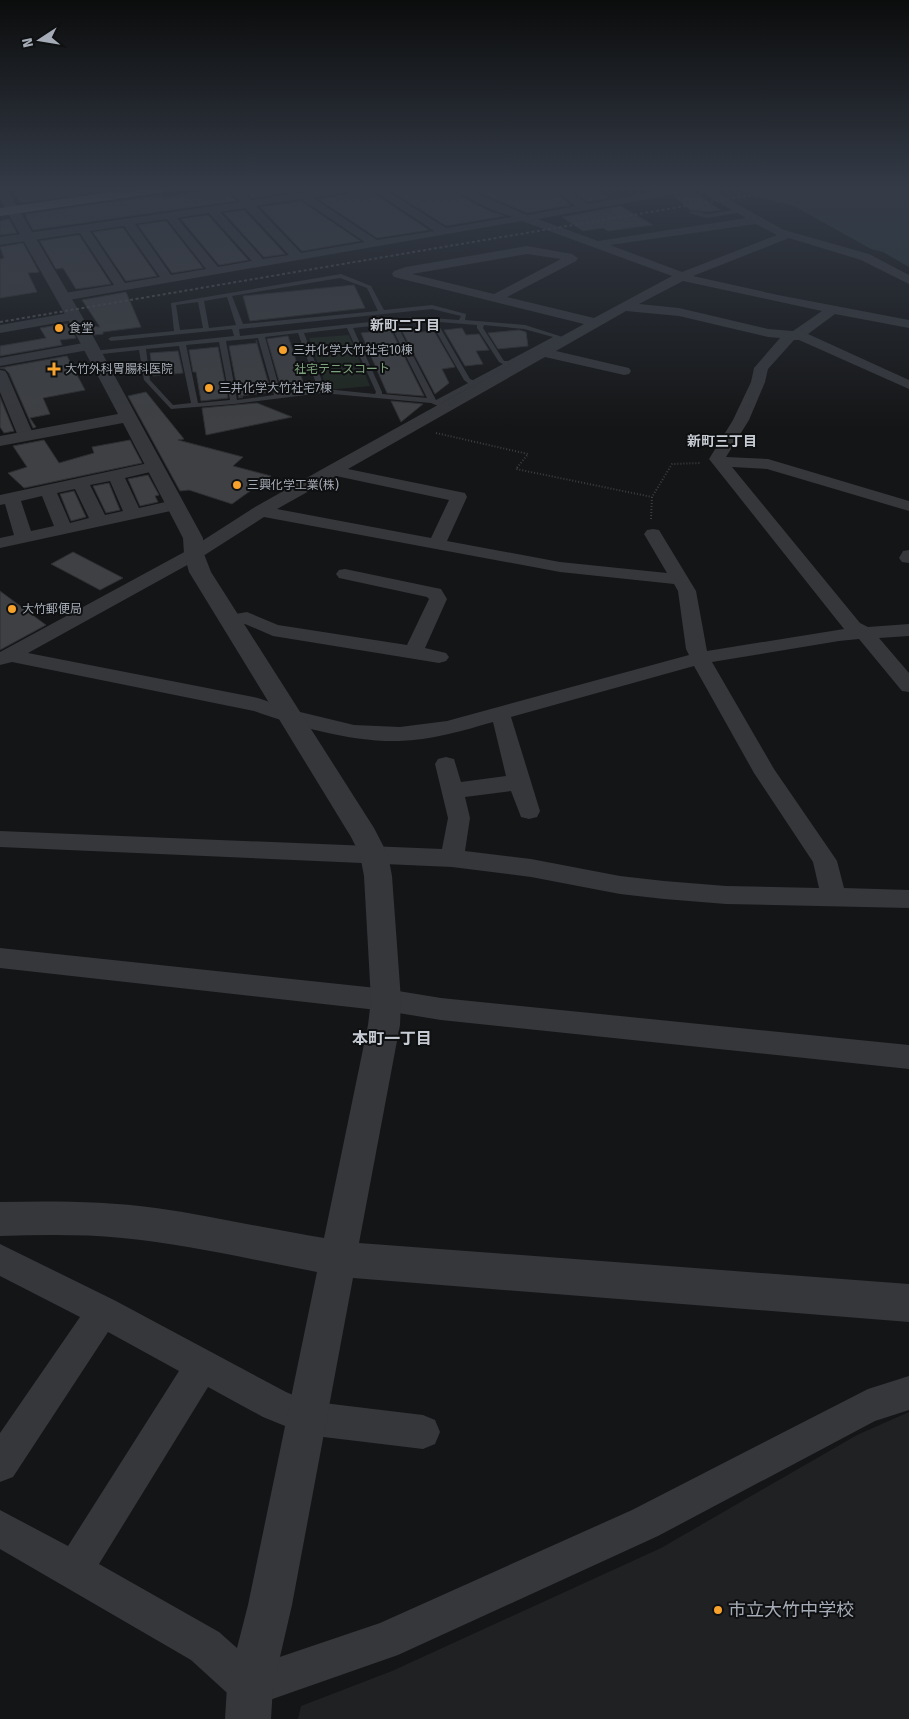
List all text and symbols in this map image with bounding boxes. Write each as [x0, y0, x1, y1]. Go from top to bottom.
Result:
north arrow [15, 15, 65, 65]
text: N [18, 36, 37, 49]
district label: 新町二丁目 [370, 317, 440, 334]
place label: 食堂 [69, 321, 93, 335]
marker: 食堂 [53, 322, 65, 334]
place label: 三井化学大竹社宅10棟 [293, 343, 413, 357]
marker: 三井化学大竹社宅10棟 [277, 344, 289, 356]
marker: 大竹外科胃腸科医院 [47, 362, 61, 376]
place label: 大竹外科胃腸科医院 [65, 362, 173, 376]
park label: 社宅テニスコート [294, 362, 390, 376]
place label: 三井化学大竹社宅7棟 [219, 381, 332, 395]
marker: 三井化学大竹社宅7棟 [203, 382, 215, 394]
district label: 新町三丁目 [687, 433, 757, 450]
place label: 三興化学工業(株) [247, 478, 339, 492]
marker: 三興化学工業(株) [231, 479, 243, 491]
place label: 大竹郵便局 [22, 602, 82, 616]
marker: 大竹郵便局 [6, 603, 18, 615]
district label: 本町一丁目 [352, 1029, 432, 1048]
place label: 市立大竹中学校 [728, 1599, 854, 1621]
marker: 市立大竹中学校 [712, 1604, 724, 1616]

